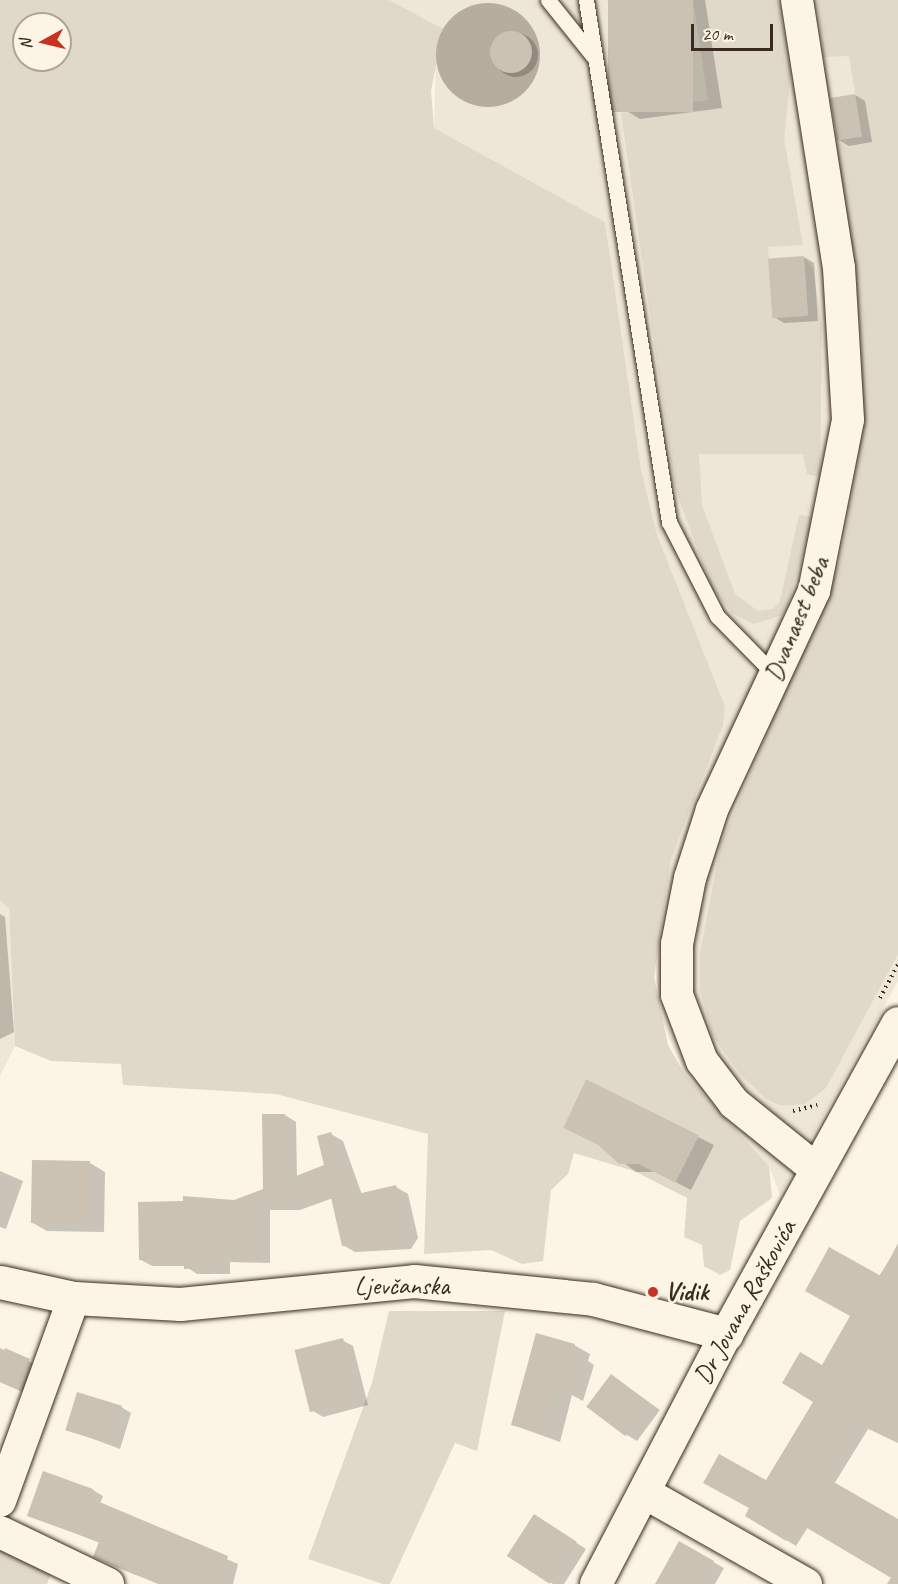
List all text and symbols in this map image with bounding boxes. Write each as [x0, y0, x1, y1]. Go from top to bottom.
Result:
north arrow [12, 12, 72, 72]
scale bar [694, 12, 776, 50]
text: 20 m [702, 23, 733, 45]
text: N [16, 38, 37, 51]
street label: Dvanaest beba [758, 552, 836, 686]
street label: Dr Jovana Raškovića [687, 1215, 803, 1389]
street label: Ljevčanska [354, 1270, 450, 1302]
place label: Vidik [665, 1276, 708, 1308]
marker: Vidik [646, 1285, 660, 1299]

